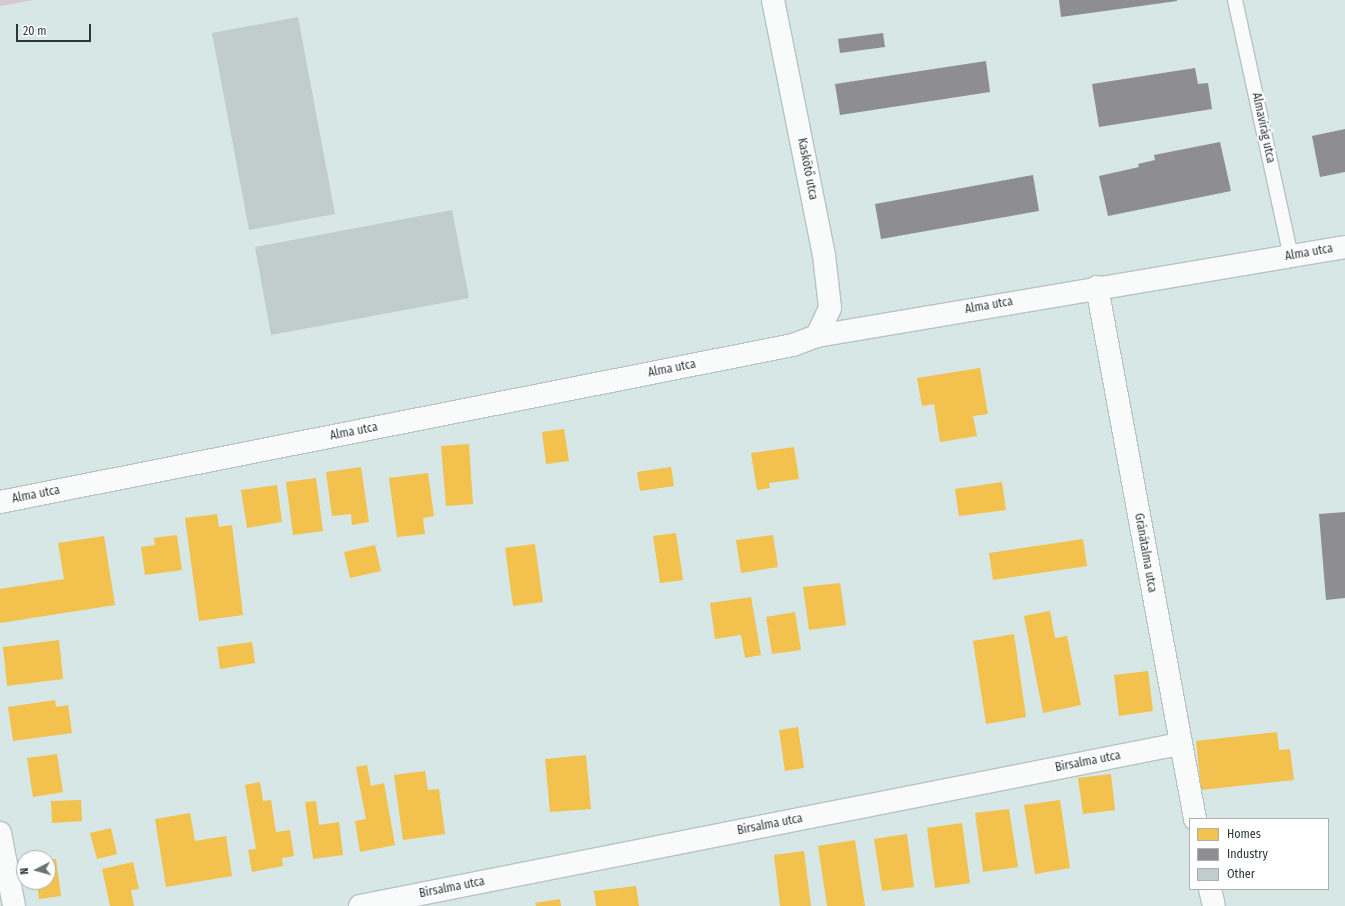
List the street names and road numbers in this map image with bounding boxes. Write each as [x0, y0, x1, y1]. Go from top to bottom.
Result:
street label: Almavirág utca [1249, 91, 1277, 165]
street label: Kaskötő utca [794, 137, 820, 201]
street label: Alma utca [1284, 242, 1334, 264]
street label: Alma utca [964, 295, 1014, 317]
street label: Alma utca [647, 357, 697, 381]
street label: Alma utca [329, 420, 379, 444]
street label: Alma utca [11, 483, 61, 507]
street label: Gránátalma utca [1131, 512, 1159, 594]
street label: Birsalma utca [1054, 749, 1122, 775]
street label: Birsalma utca [736, 812, 804, 838]
street label: Birsalma utca [418, 875, 486, 901]

